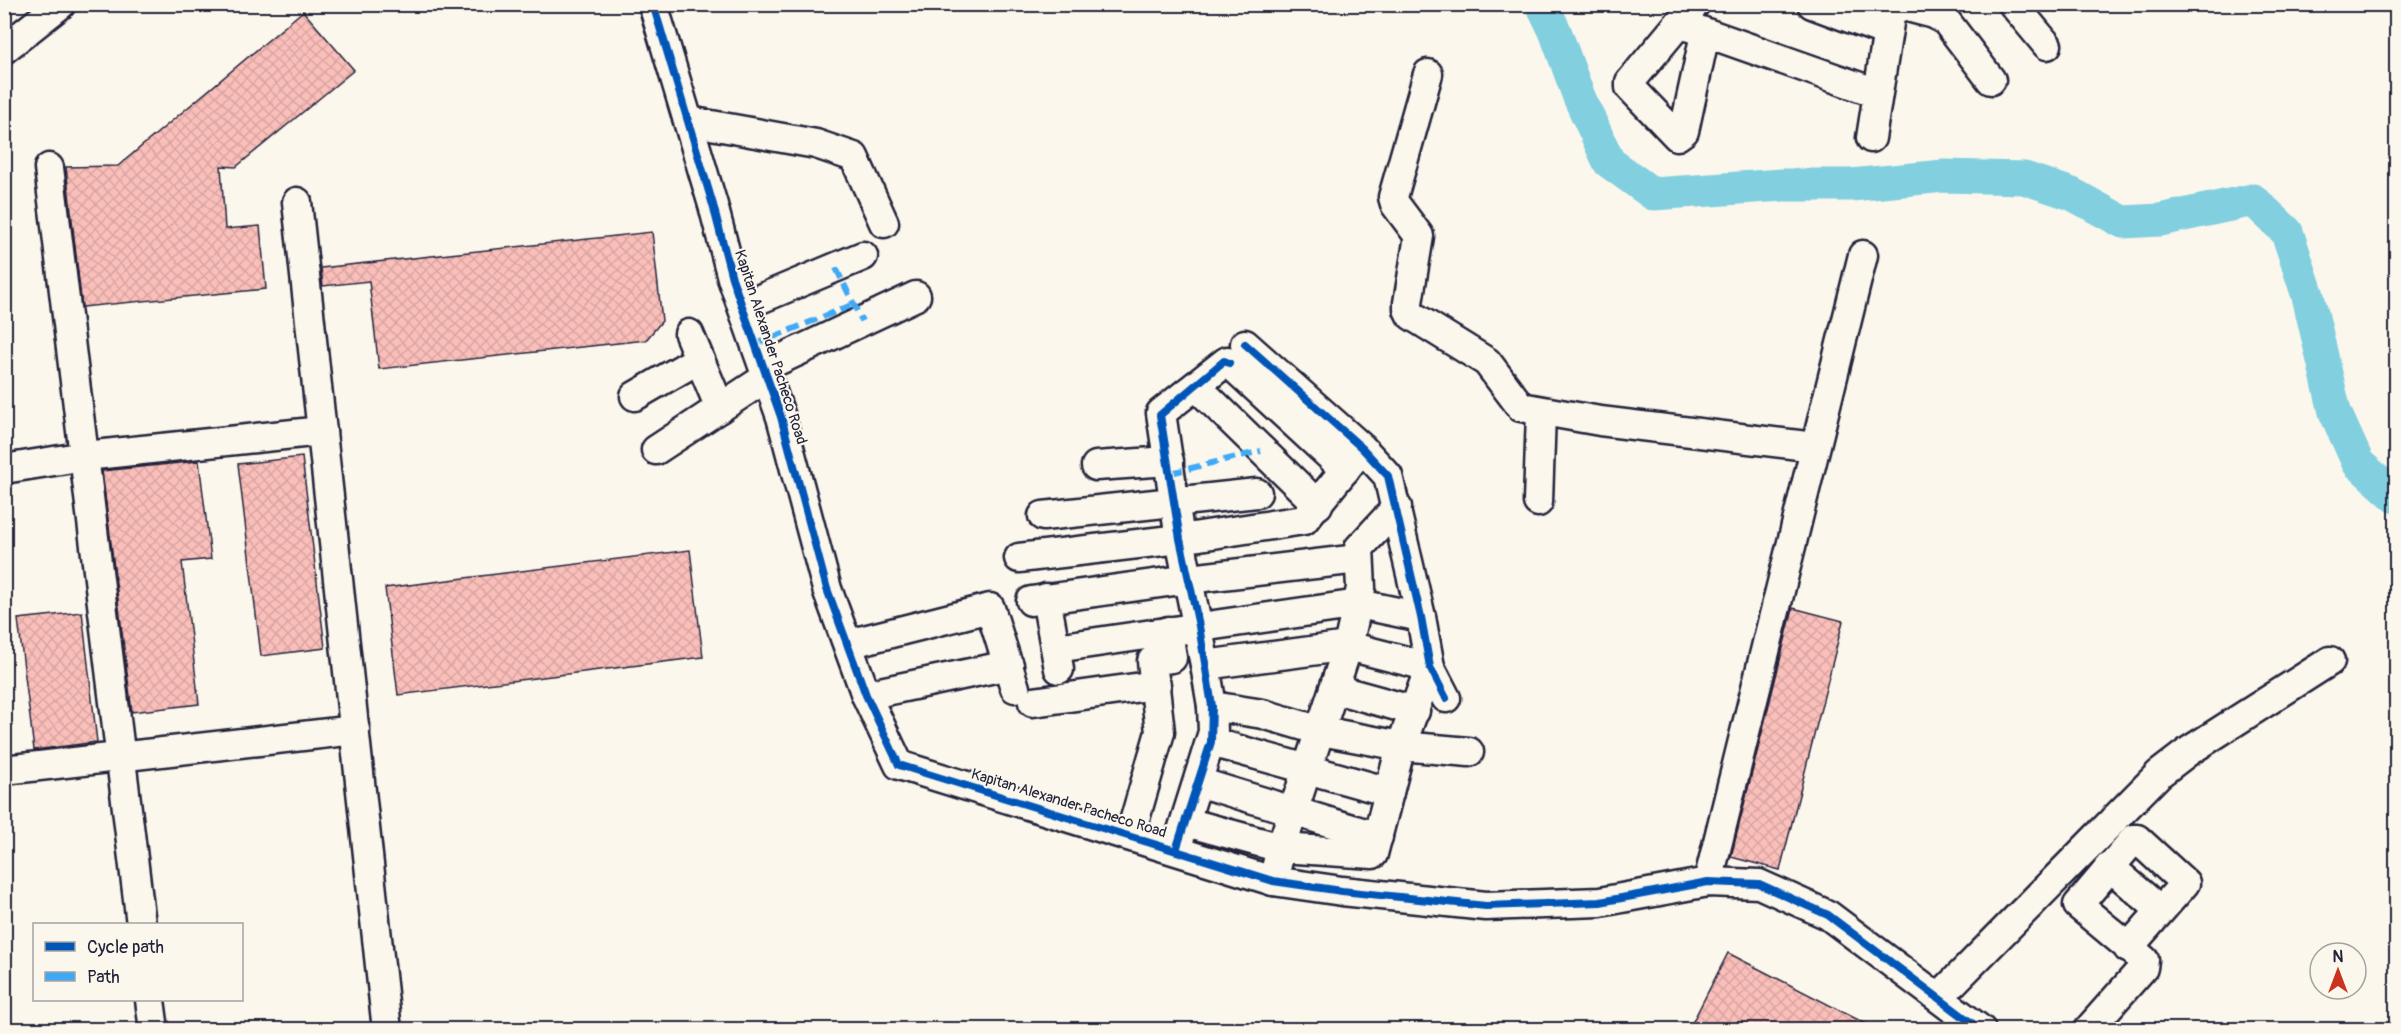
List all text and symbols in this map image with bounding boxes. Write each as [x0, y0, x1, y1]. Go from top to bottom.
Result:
street label: Kapitan Alexander Pacheco Road [730, 247, 811, 447]
street label: Kapitan Alexander Pacheco Road [969, 765, 1169, 842]
legend [33, 923, 243, 1001]
text: Cycle path [87, 936, 164, 959]
north arrow [2308, 941, 2368, 1001]
text: N [2333, 947, 2344, 967]
text: Path [87, 966, 120, 989]

